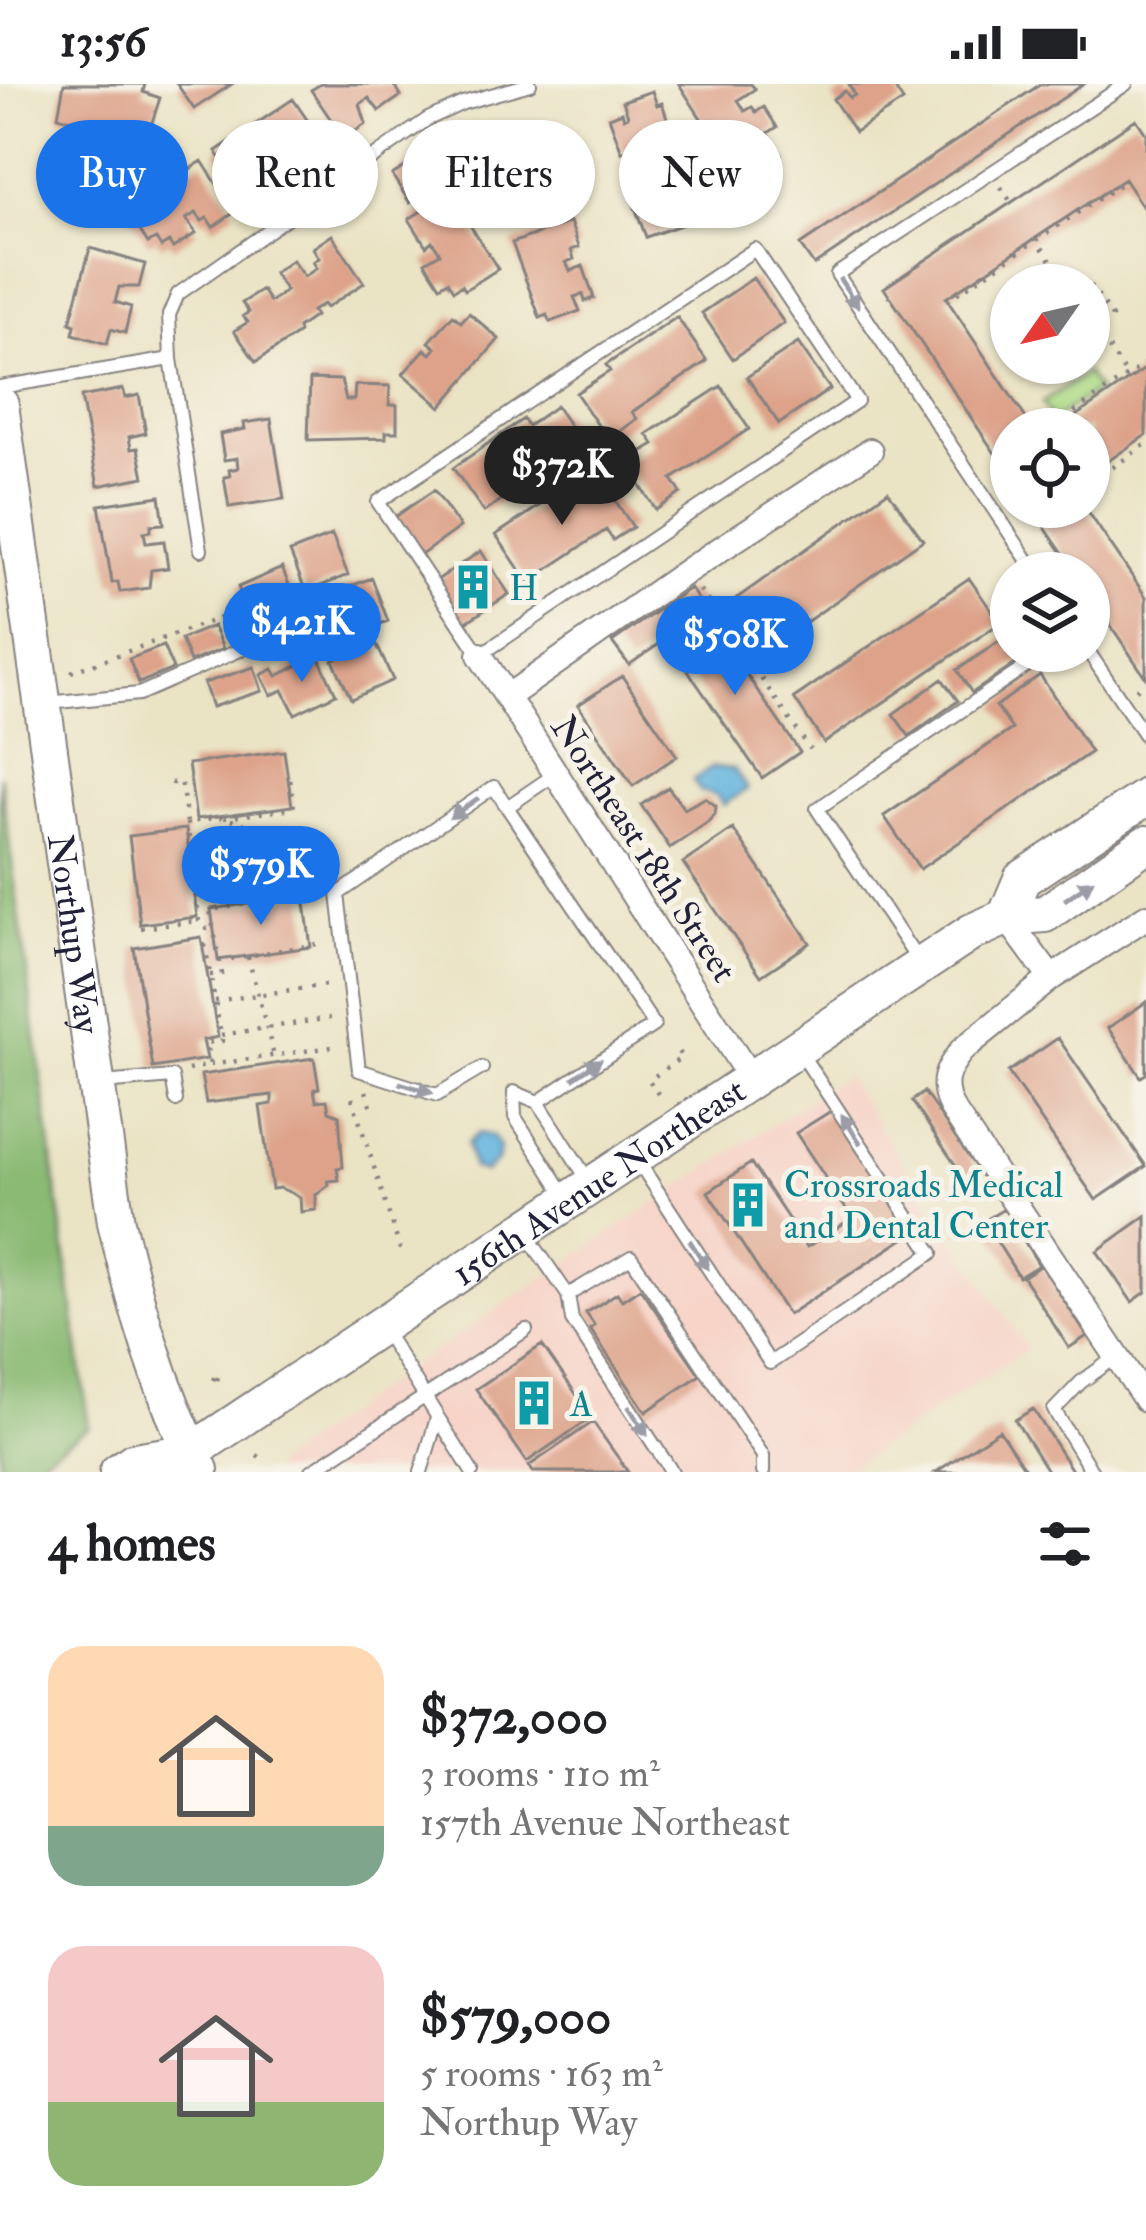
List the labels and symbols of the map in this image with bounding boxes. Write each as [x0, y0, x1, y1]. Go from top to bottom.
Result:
north arrow [990, 264, 1110, 384]
one-way arrow [838, 277, 860, 309]
pin: $372K [478, 426, 646, 528]
building icon: H [448, 562, 498, 612]
place label: H [509, 566, 539, 611]
pin: $421K [218, 583, 386, 685]
pin: $508K [651, 596, 819, 698]
street label: Northeast 18th Street [541, 707, 747, 991]
one-way arrow [448, 795, 480, 818]
pin: $579K [177, 826, 345, 928]
street label: Northup Way [37, 831, 110, 1038]
one-way arrow [1063, 879, 1096, 902]
one-way arrow [571, 1058, 604, 1081]
street label: 156th Avenue Northeast [444, 1068, 754, 1296]
one-way arrow [398, 1080, 435, 1098]
one-way arrow [840, 1113, 862, 1146]
place label: Crossroads Medical and Dental Center [784, 1163, 1063, 1249]
building icon: Crossroads Medical and Dental Center [723, 1180, 773, 1230]
one-way arrow [687, 1238, 709, 1271]
building icon: A [509, 1378, 559, 1428]
place label: A [569, 1382, 593, 1427]
one-way arrow [627, 1404, 649, 1437]

